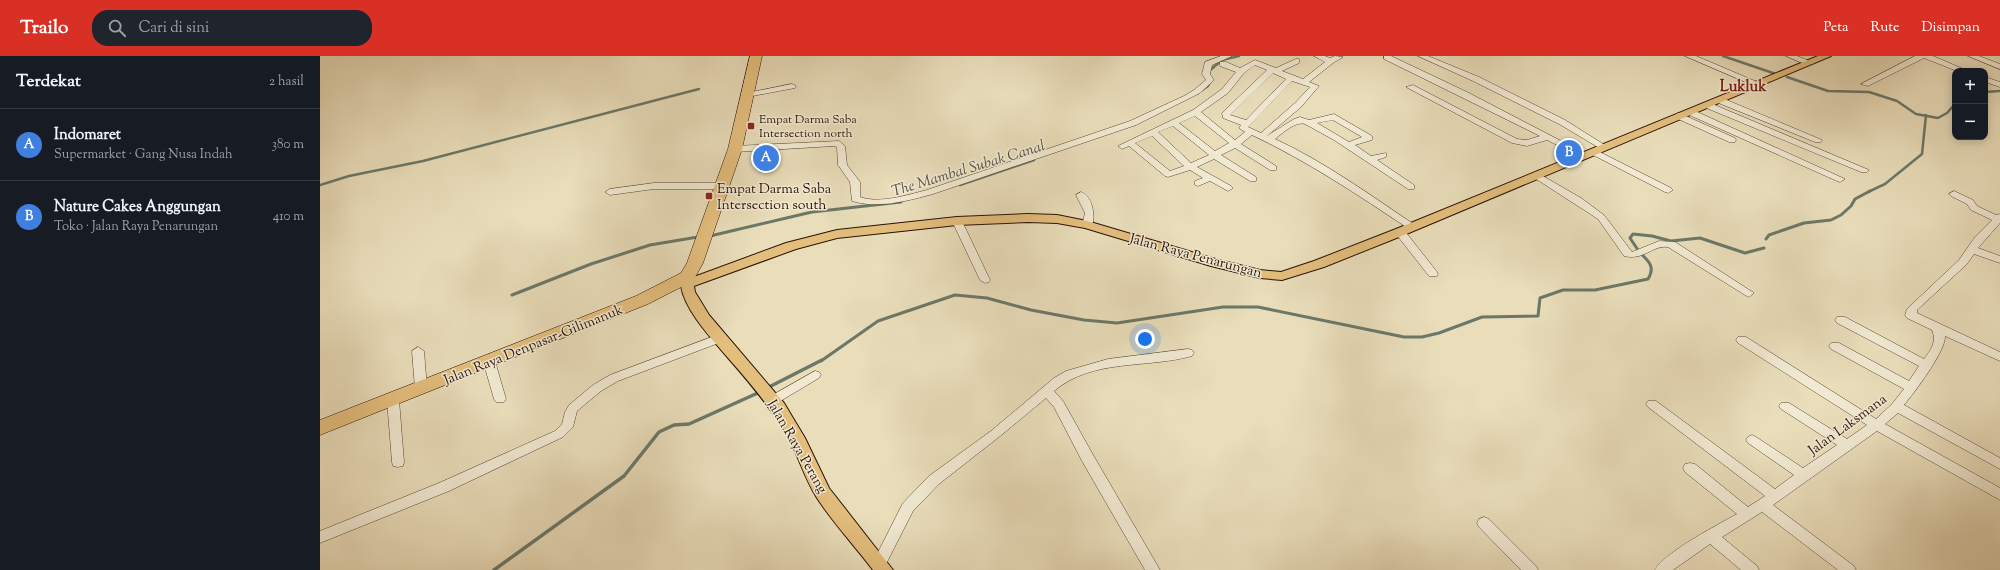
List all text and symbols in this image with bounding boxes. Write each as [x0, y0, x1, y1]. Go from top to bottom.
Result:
search box [92, 10, 372, 46]
text: Trailo [20, 15, 68, 42]
icon: search [106, 17, 128, 39]
text: Cari di sini [138, 18, 209, 39]
text: Peta [1823, 18, 1848, 38]
text: Rute [1870, 18, 1900, 38]
text: Disimpan [1922, 18, 1980, 38]
map controls [1952, 68, 1988, 140]
button: + [1952, 68, 1988, 104]
text: Terdekat [16, 70, 81, 94]
text: 2 hasil [269, 73, 304, 91]
district label: Lukluk [1720, 77, 1767, 98]
button: − [1952, 104, 1988, 140]
place label: Empat Darma Saba Intersection north [759, 111, 857, 143]
marker: Empat Darma Saba Intersection north [746, 121, 756, 131]
text: Indomaret [54, 125, 121, 146]
text: A [24, 136, 34, 154]
text: 380 m [272, 136, 304, 154]
water label: The Mambal Subak Canal [889, 136, 1048, 203]
pin: B [1556, 138, 1582, 168]
pin: A [753, 143, 779, 173]
text: Supermarket · Gang Nusa Indah [54, 146, 233, 164]
place label: Empat Darma Saba Intersection south [717, 180, 832, 216]
marker: Empat Darma Saba Intersection south [704, 191, 714, 201]
text: Nature Cakes Anggungan [54, 197, 221, 218]
text: B [25, 208, 33, 226]
text: 410 m [273, 208, 304, 226]
text: Toko · Jalan Raya Penarungan [54, 218, 218, 236]
street label: Jalan Raya Penarungan [1126, 229, 1264, 284]
street label: Jalan Raya Denpasar-Gilimanuk [440, 301, 627, 391]
your location [1135, 329, 1155, 349]
street label: Jalan Laksmana [1804, 390, 1892, 462]
street label: Jalan Raya Perang [761, 396, 831, 498]

